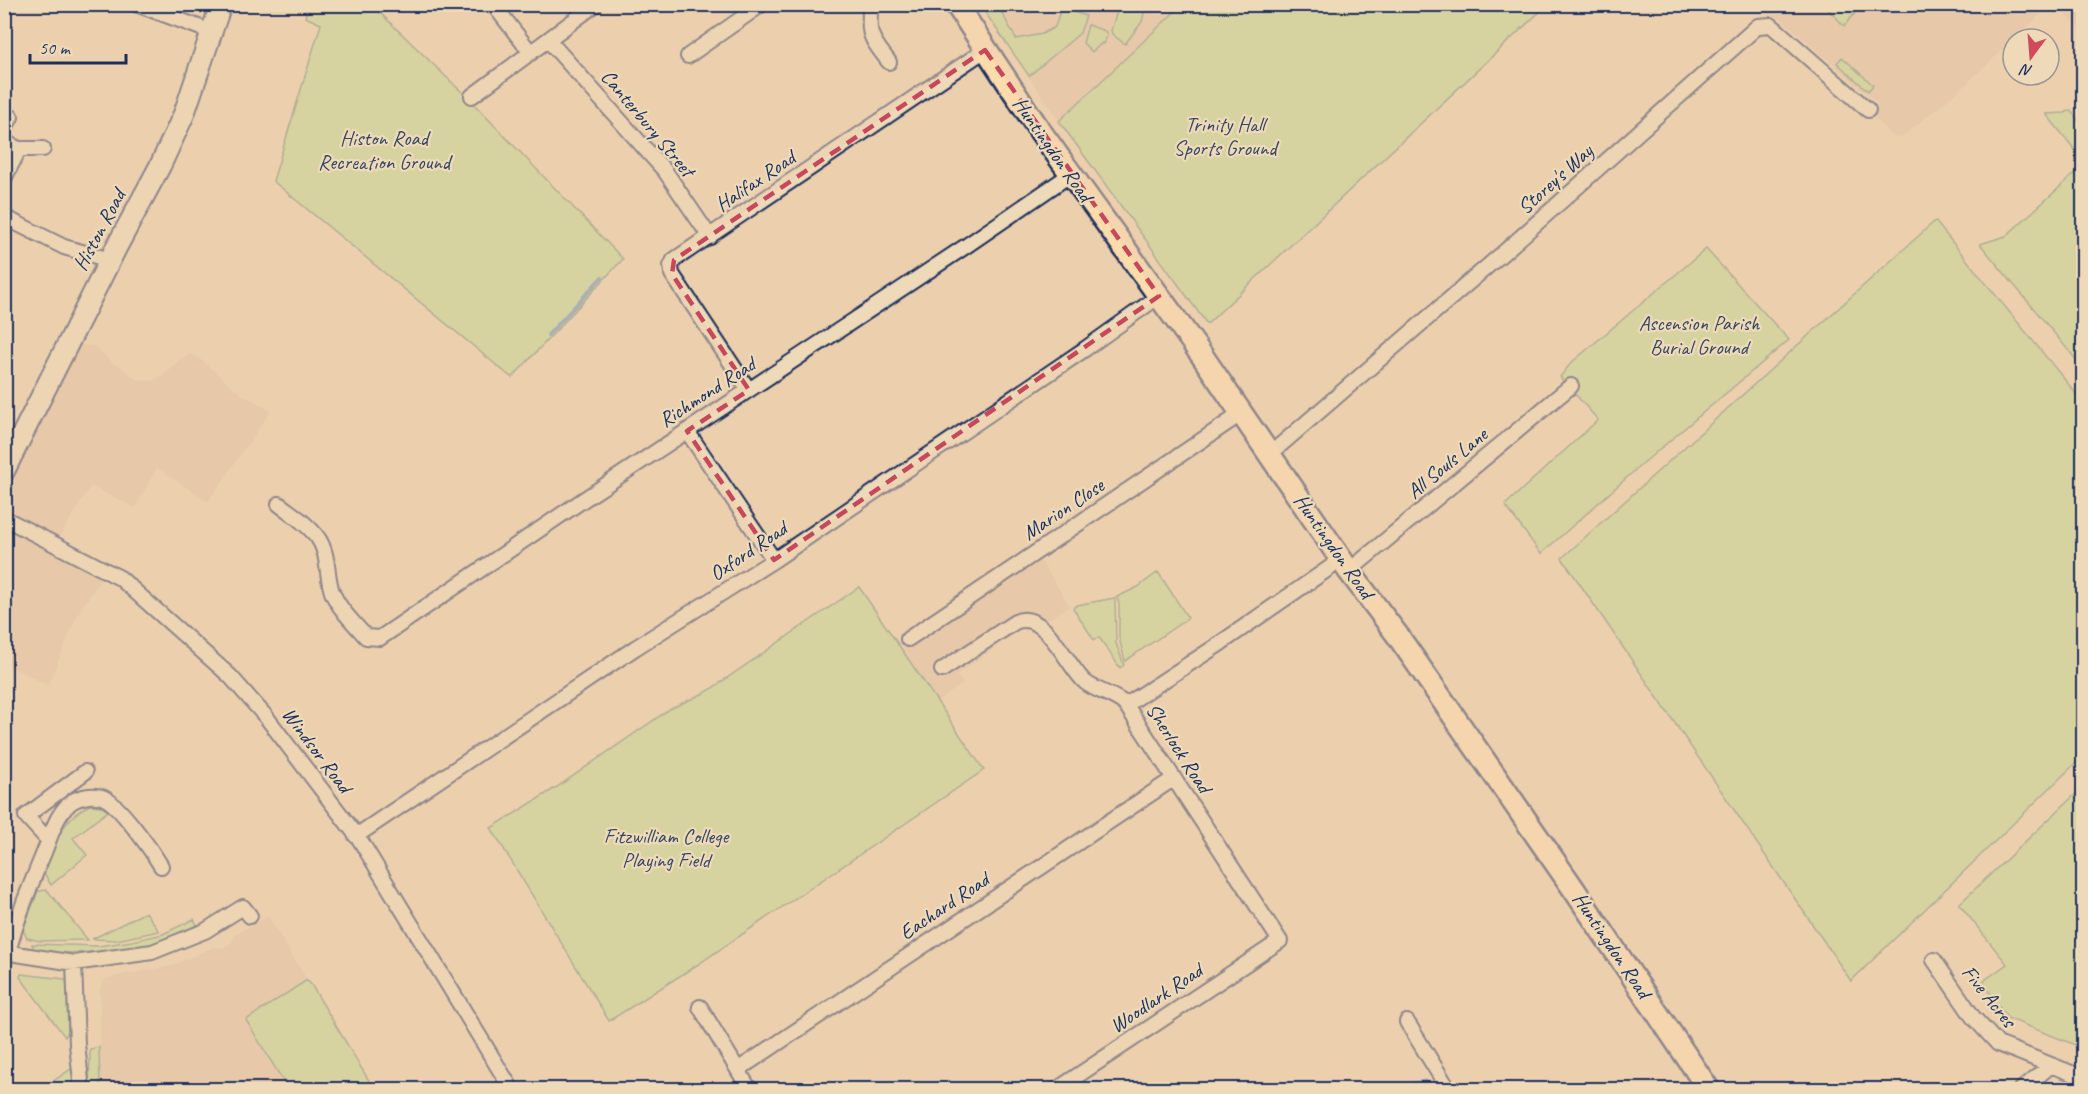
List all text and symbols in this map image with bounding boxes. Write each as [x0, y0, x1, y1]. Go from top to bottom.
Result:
scale bar [30, 27, 126, 65]
north arrow [2001, 27, 2061, 87]
text: 50 m [39, 37, 72, 59]
text: N [2017, 59, 2035, 81]
street label: Canterbury Street [596, 64, 702, 184]
street label: Huntingdon Road [1007, 91, 1101, 210]
park label: Trinity Hall Sports Ground [1174, 111, 1280, 161]
park label: Histon Road Recreation Ground [318, 125, 454, 175]
street label: Storey's Way [1512, 137, 1600, 220]
street label: Halifax Road [710, 143, 803, 217]
street label: Histon Road [67, 182, 133, 275]
park label: Ascension Parish Burial Ground [1639, 310, 1761, 360]
street label: Richmond Road [654, 350, 763, 433]
street label: All Souls Lane [1401, 420, 1494, 504]
street label: Marion Close [1017, 472, 1110, 546]
street label: Huntingdon Road [1288, 488, 1382, 607]
street label: Oxford Road [704, 514, 795, 586]
street label: Sherlock Road [1140, 698, 1219, 800]
street label: Windsor Road [276, 702, 360, 801]
park label: Fitzwilliam College Playing Field [604, 823, 730, 873]
street label: Eachard Road [894, 864, 997, 945]
street label: Huntingdon Road [1567, 887, 1659, 1006]
street label: Woodlark Road [1105, 956, 1210, 1038]
street label: Five Acres [1956, 960, 2023, 1034]

